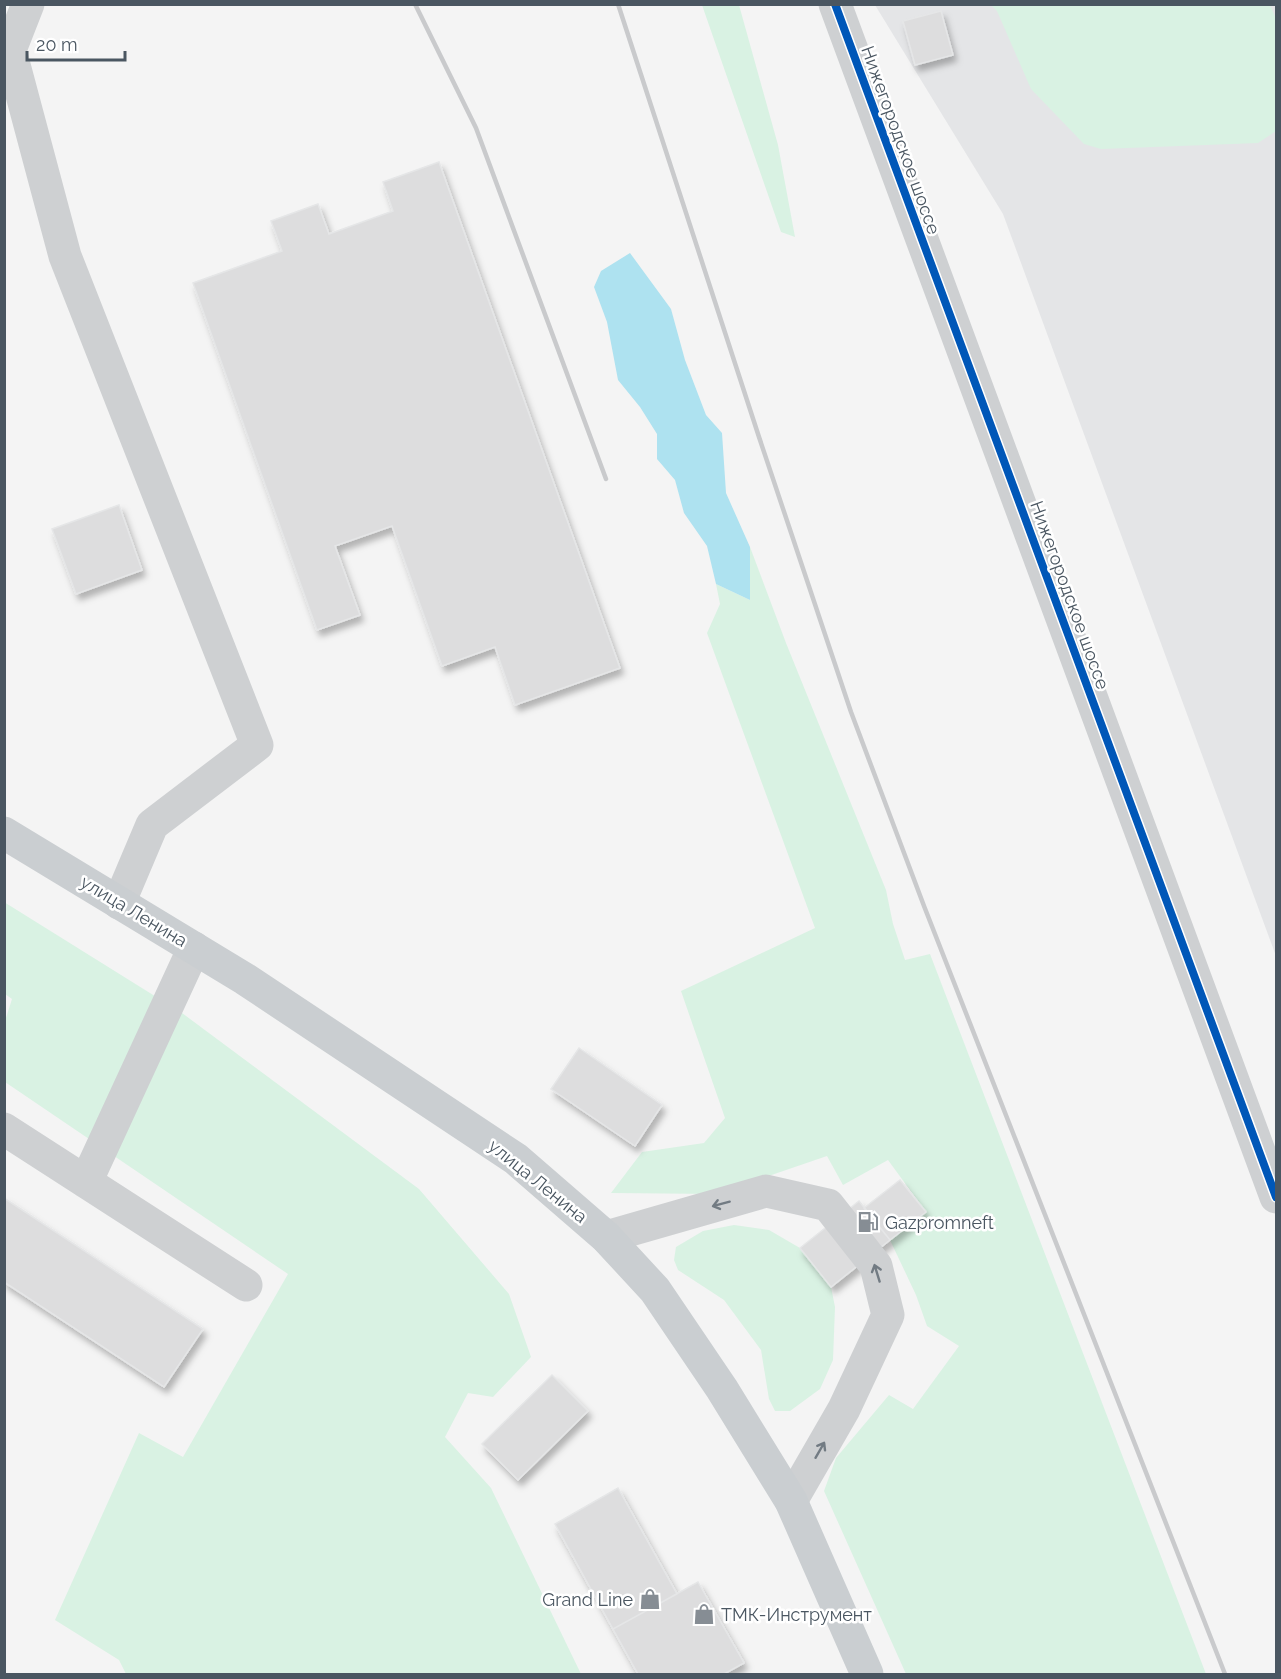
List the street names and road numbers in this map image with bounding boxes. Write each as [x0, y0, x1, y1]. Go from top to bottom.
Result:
street label: Нижегородское шоссе [857, 43, 945, 237]
street label: Нижегородское шоссе [1026, 498, 1114, 692]
street label: улица Ленина [77, 871, 191, 951]
street label: улица Ленина [485, 1135, 591, 1227]

